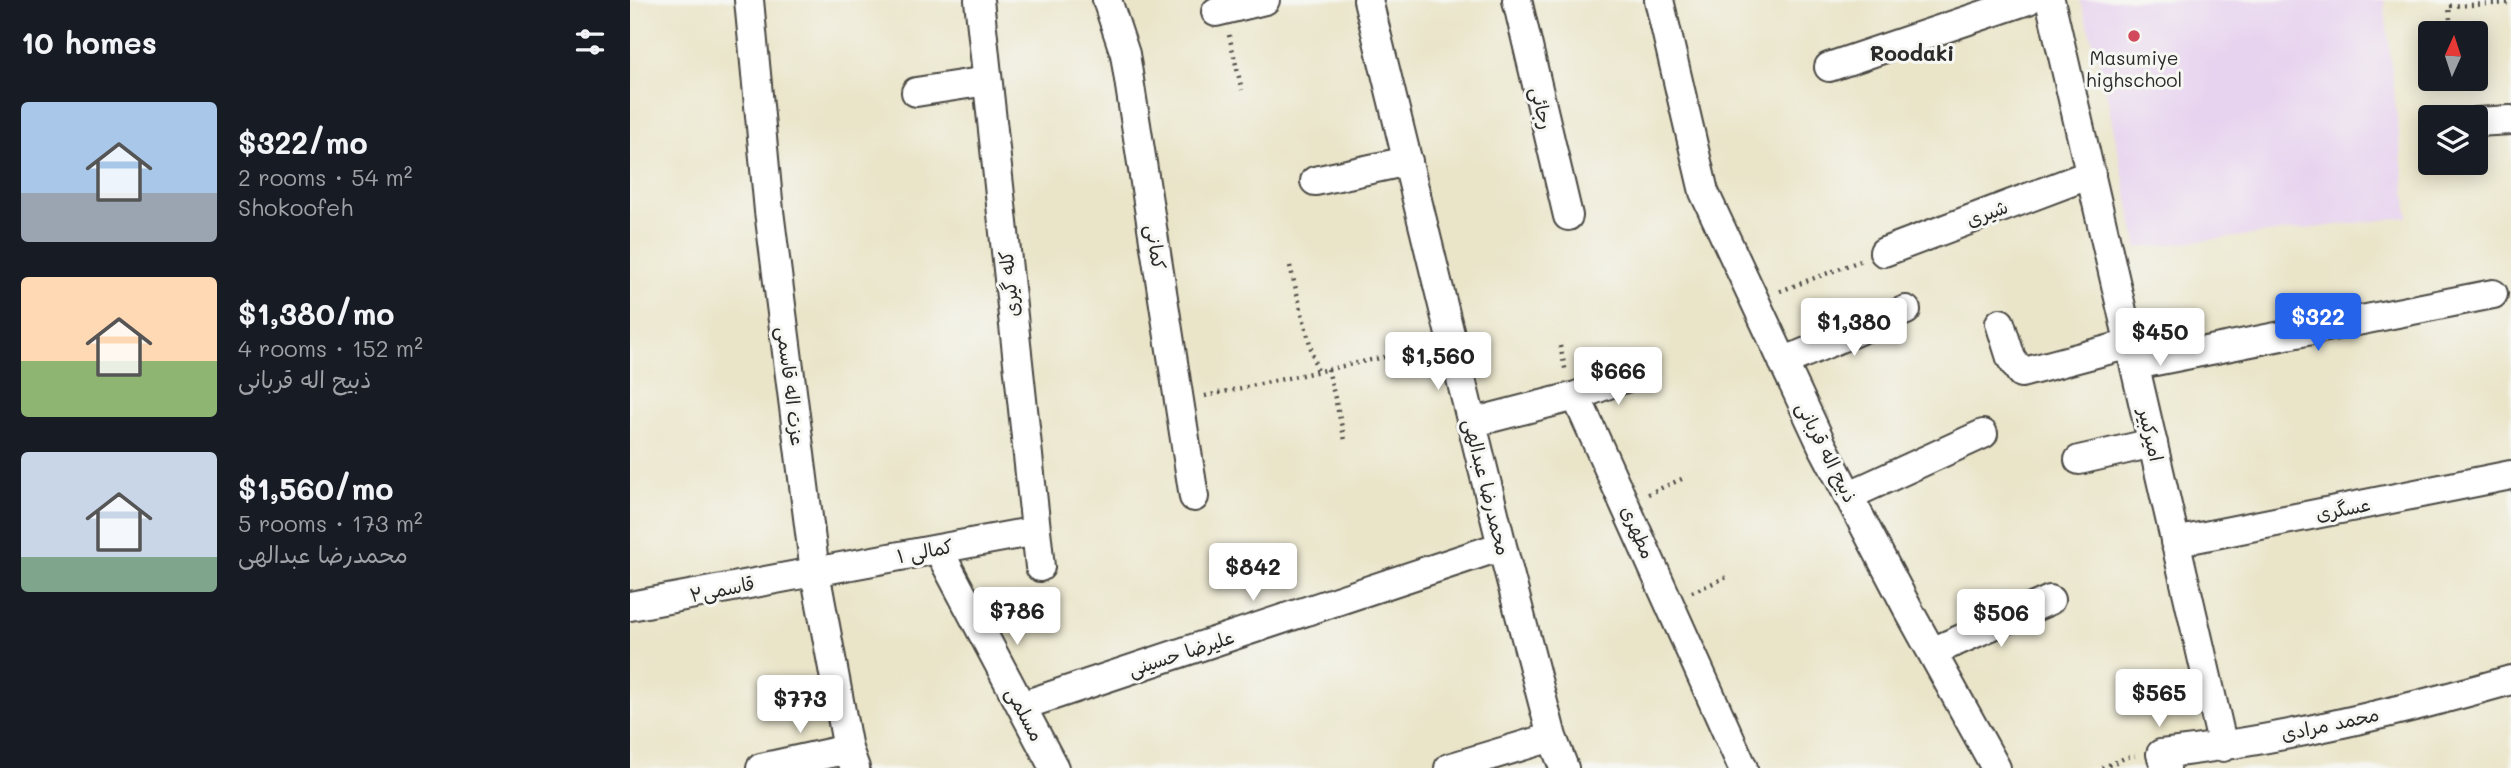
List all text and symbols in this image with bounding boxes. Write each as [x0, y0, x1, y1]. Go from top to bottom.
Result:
north arrow [2418, 21, 2488, 91]
map controls [2418, 21, 2488, 175]
text: 10 homes [21, 22, 157, 62]
icon: filters [571, 23, 609, 61]
marker: Masumiye highschool [2126, 28, 2142, 44]
district label: Roodaki [1870, 39, 1954, 66]
place label: Masumiye highschool [2086, 45, 2182, 92]
street label: رجائی [1524, 84, 1560, 132]
button: layers [2418, 105, 2488, 175]
text: $322/mo [238, 122, 368, 162]
icon: home [77, 130, 161, 214]
text: 2 rooms · 54 m² [238, 162, 413, 192]
text: Shokoofeh [238, 192, 353, 222]
street label: شیری [1962, 193, 2011, 232]
street label: کمانی [1140, 222, 1172, 272]
street label: کله گیری [993, 250, 1024, 318]
text: $1,380/mo [238, 293, 394, 333]
pin: $322 [2277, 294, 2359, 353]
pin: $1,380 [1797, 298, 1911, 358]
text: $322 [2291, 301, 2345, 331]
icon: home [77, 305, 161, 389]
text: $1,380 [1817, 306, 1891, 336]
pin: $450 [2119, 308, 2201, 368]
text: $450 [2131, 316, 2189, 346]
street label: عزت اله قاسمی [771, 325, 811, 447]
pin: $1,560 [1381, 332, 1495, 392]
text: 4 rooms · 152 m² [238, 333, 423, 363]
text: $1,560 [1401, 340, 1475, 370]
pin: $666 [1577, 348, 1659, 407]
text: $666 [1590, 355, 1646, 385]
text: ذبیح اله قربانی [238, 364, 371, 394]
street label: ذبیح اله قربانی [1790, 397, 1864, 507]
street label: امیرکبیر [2133, 404, 2170, 464]
street label: محمدرضا عبدالهی [1457, 416, 1517, 558]
text: $1,560/mo [238, 468, 394, 508]
icon: home [77, 480, 161, 564]
street label: عسگری [2314, 491, 2372, 526]
street label: مطهری [1616, 501, 1661, 562]
text: 5 rooms · 173 m² [238, 508, 423, 538]
street label: کمالی ۱ [895, 533, 955, 569]
text: محمدرضا عبدالهی [238, 539, 408, 569]
pin: $842 [1212, 544, 1294, 603]
text: $842 [1225, 551, 1281, 581]
street label: قاسمی۲ [687, 570, 757, 608]
pin: $786 [976, 588, 1058, 647]
pin: $506 [1960, 590, 2042, 649]
text: $786 [989, 595, 1045, 625]
text: $506 [1973, 597, 2029, 627]
street label: علیرضا حسینی [1125, 624, 1237, 682]
pin: $565 [2118, 670, 2200, 729]
pin: $773 [759, 676, 841, 735]
text: $565 [2132, 677, 2187, 707]
street label: مسلمی [1000, 682, 1050, 746]
text: $773 [773, 683, 827, 713]
street label: محمد مرادی [2278, 701, 2381, 746]

